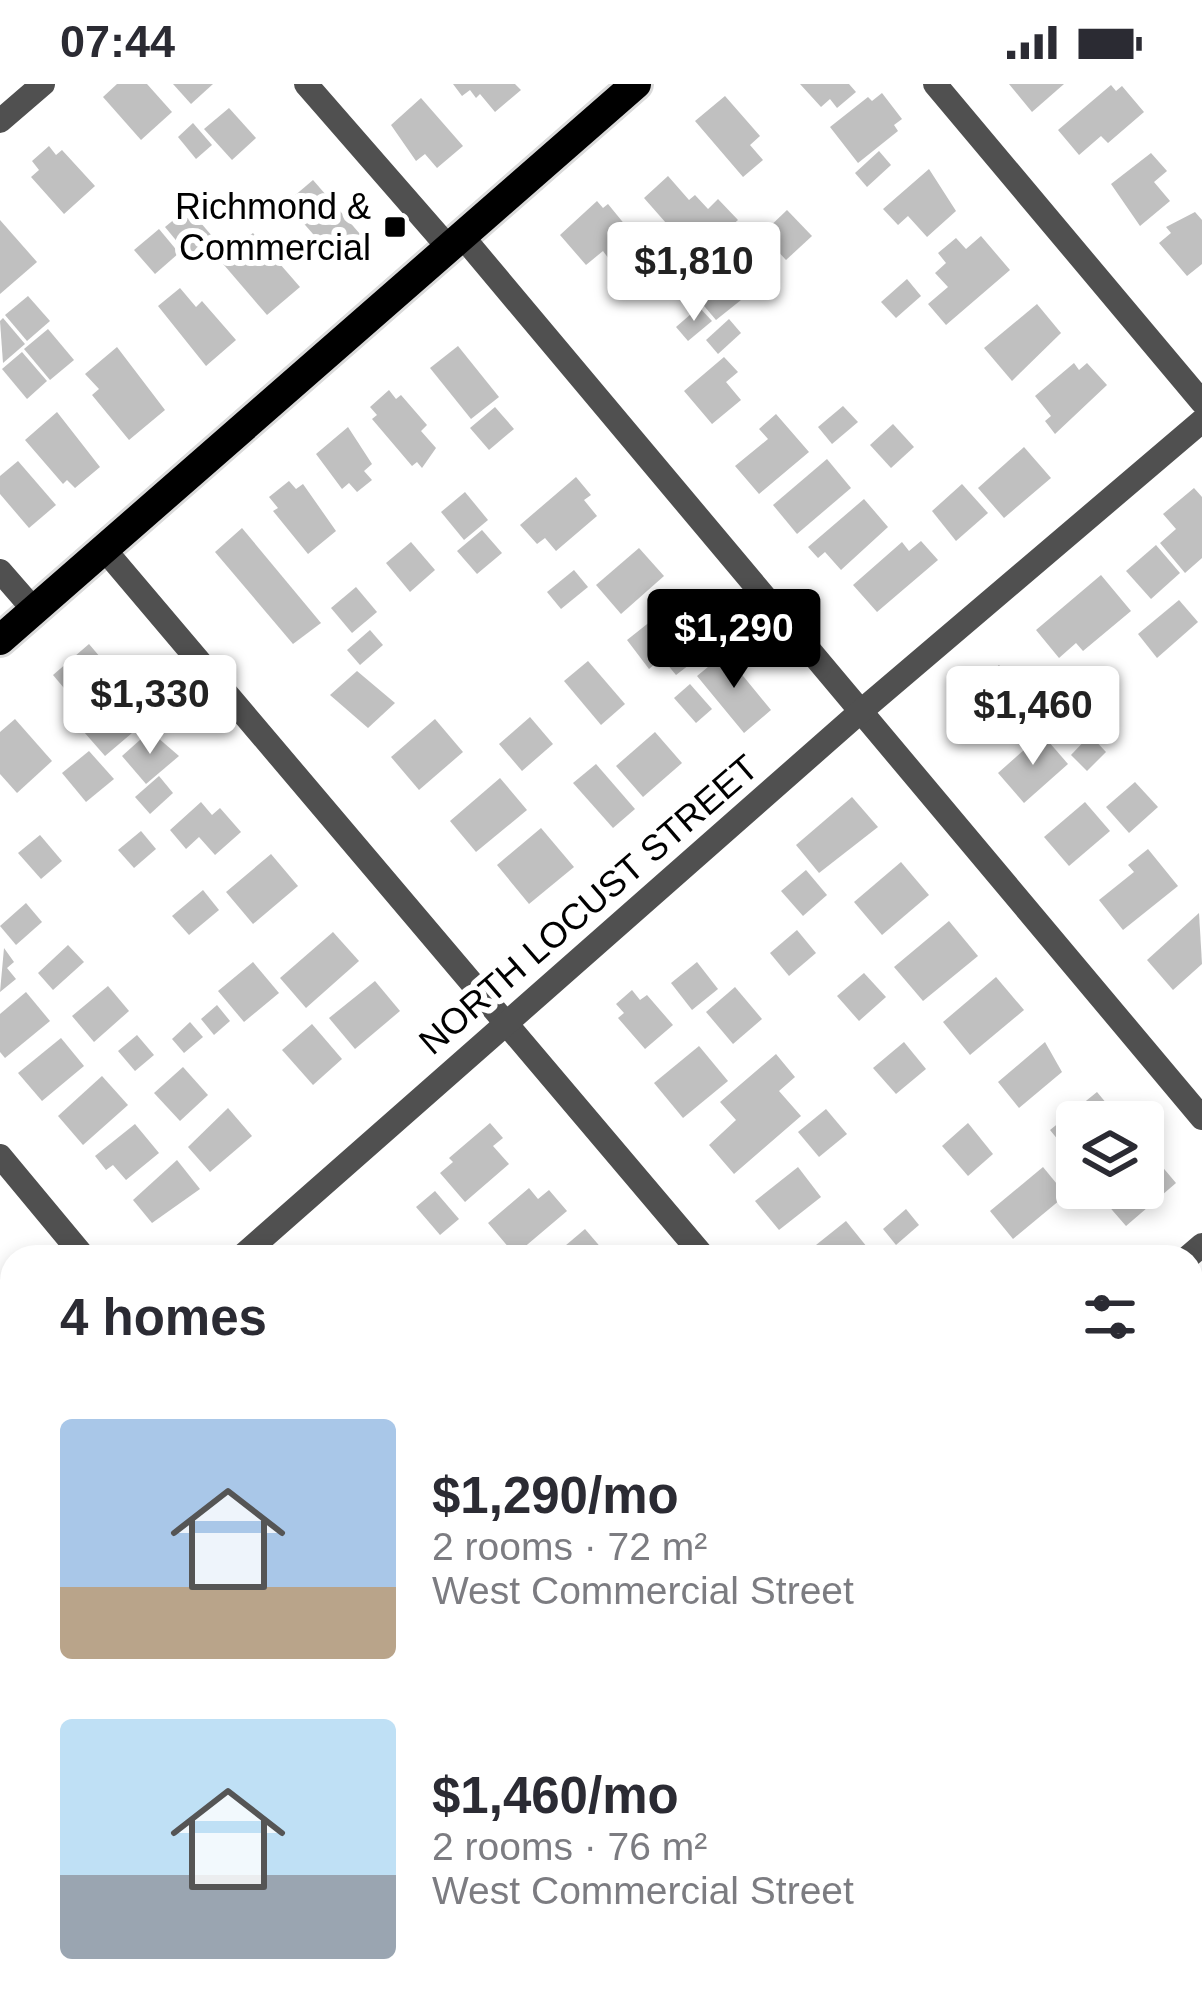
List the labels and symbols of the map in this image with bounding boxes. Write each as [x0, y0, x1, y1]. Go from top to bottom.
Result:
place label: Richmond & Commercial [175, 186, 371, 268]
marker: Richmond & Commercial [382, 214, 408, 240]
pin: $1,810 [596, 222, 792, 324]
pin: $1,290 [636, 589, 832, 691]
pin: $1,330 [52, 655, 248, 757]
pin: $1,460 [935, 666, 1131, 768]
street label: NORTH LOCUST STREET [411, 746, 766, 1062]

